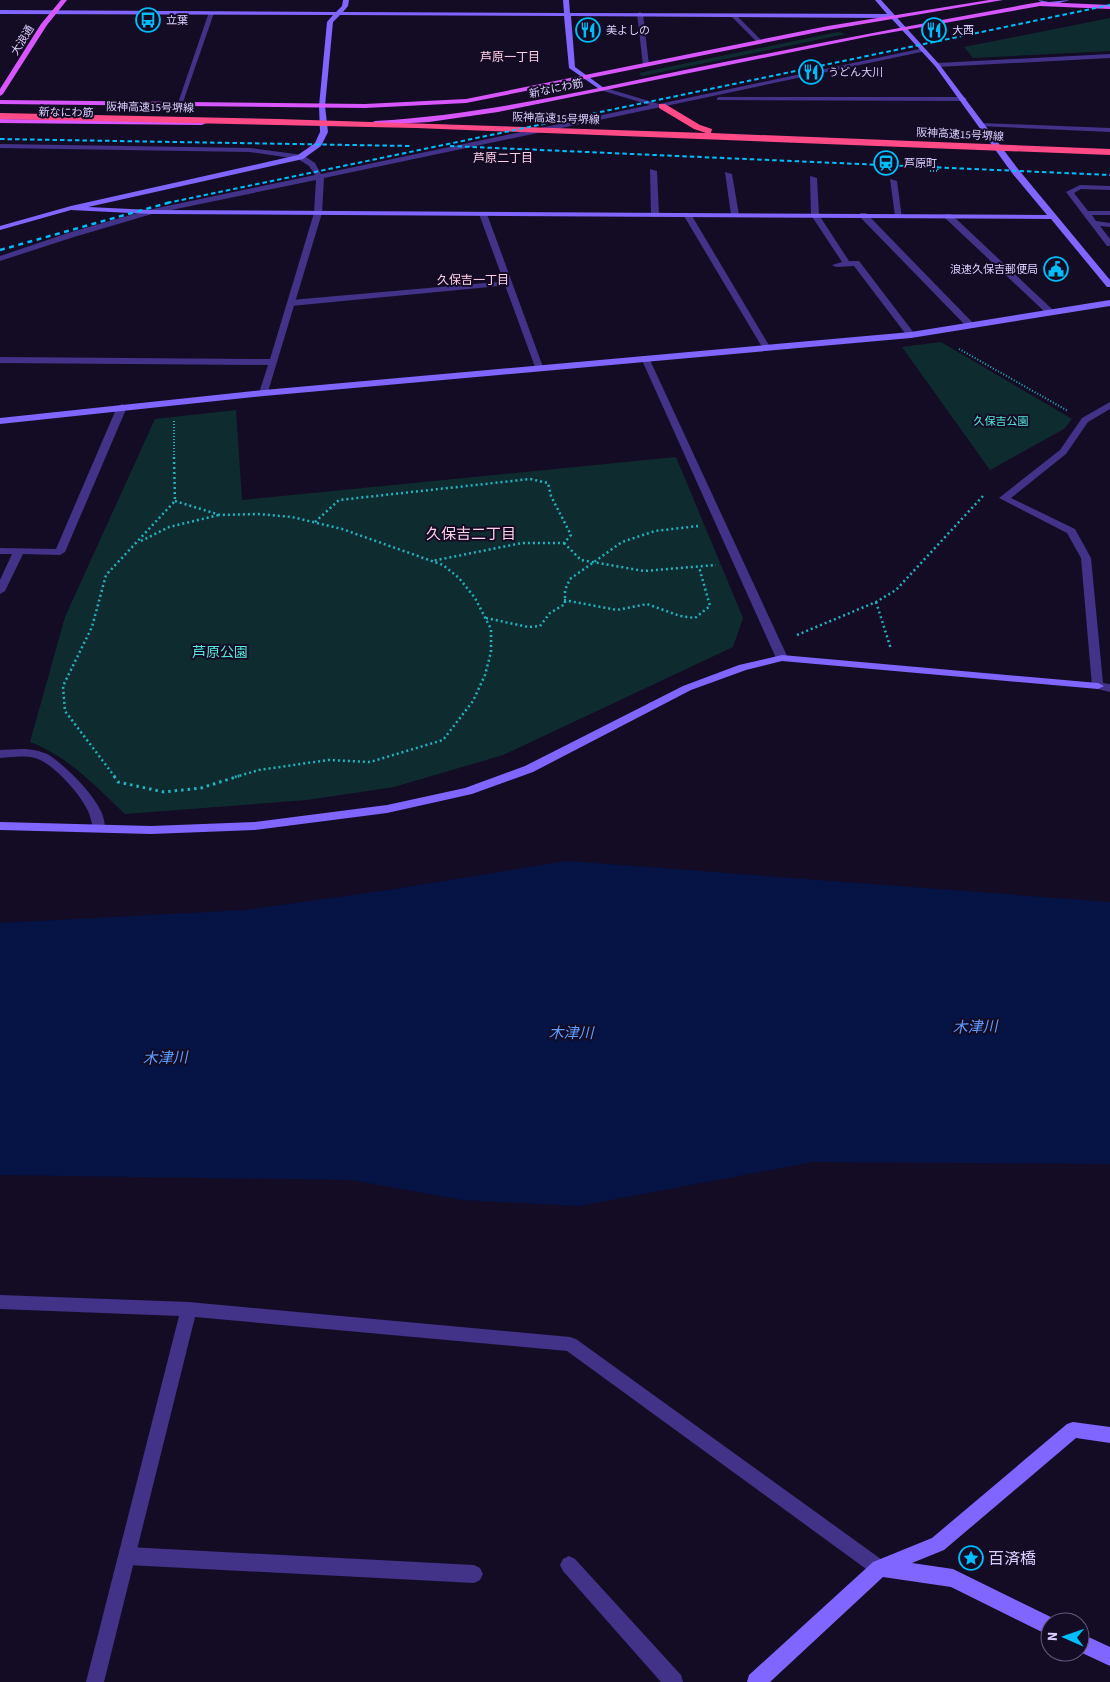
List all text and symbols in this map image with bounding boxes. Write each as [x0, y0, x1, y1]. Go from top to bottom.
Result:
bus stop icon: 立葉 [135, 7, 161, 33]
place label: 立葉 [166, 13, 188, 28]
restaurant icon: 美よしの [575, 17, 601, 43]
restaurant icon: 大西 [921, 17, 947, 43]
street label: 大浪通 [7, 22, 38, 58]
place label: 美よしの [606, 23, 650, 38]
place label: 大西 [952, 23, 974, 38]
district label: 芦原一丁目 [480, 49, 540, 66]
restaurant icon: うどん大川 [798, 59, 824, 85]
place label: うどん大川 [828, 65, 883, 80]
street label: 新なにわ筋 [528, 75, 585, 102]
street label: 阪神高速15号堺線 [106, 99, 194, 116]
street label: 新なにわ筋 [38, 105, 94, 120]
street label: 阪神高速15号堺線 [512, 109, 600, 128]
street label: 阪神高速15号堺線 [916, 125, 1004, 144]
district label: 芦原二丁目 [473, 150, 533, 167]
station icon: 芦原町 [873, 150, 899, 176]
place label: 芦原町 [904, 156, 937, 171]
public building icon: 浪速久保吉郵便局 [1043, 256, 1069, 282]
place label: 浪速久保吉郵便局 [950, 262, 1038, 277]
district label: 久保吉一丁目 [437, 272, 509, 289]
park label: 久保吉公園 [974, 414, 1029, 429]
district label: 久保吉二丁目 [426, 524, 516, 545]
park label: 芦原公園 [192, 643, 248, 663]
water label: 木津川 [952, 1016, 1000, 1039]
water label: 木津川 [548, 1023, 595, 1044]
water label: 木津川 [142, 1047, 190, 1070]
place icon: 百済橋 [958, 1545, 984, 1571]
place label: 百済橋 [988, 1548, 1036, 1570]
north arrow [1040, 1612, 1090, 1662]
text: N [1043, 1632, 1063, 1642]

